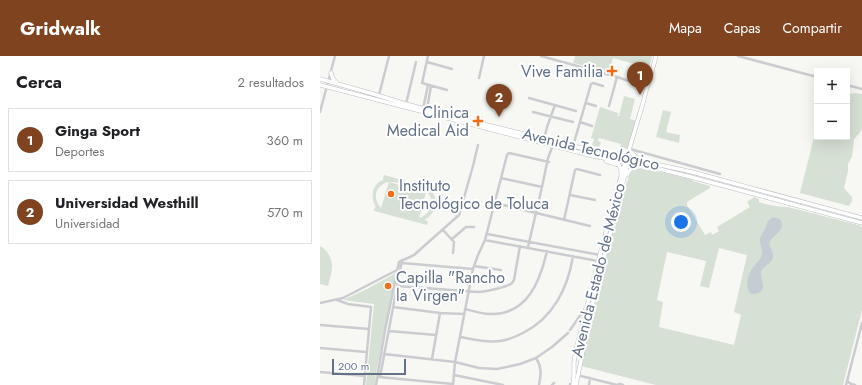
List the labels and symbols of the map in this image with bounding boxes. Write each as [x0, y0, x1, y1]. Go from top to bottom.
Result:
place label: Vive Familia [521, 60, 603, 83]
pin: 1 [627, 62, 653, 95]
marker: Vive Familia [606, 65, 618, 77]
pin: 2 [486, 84, 512, 117]
place label: Clinica Medical Aid [387, 101, 469, 142]
marker: Clinica Medical Aid [472, 115, 484, 127]
street label: Avenida Tecnológico [520, 122, 662, 176]
place label: Instituto Tecnológico de Toluca [399, 174, 549, 215]
street label: Avenida Estado de México [565, 180, 631, 360]
marker: Instituto Tecnológico de Toluca [386, 189, 396, 199]
your location [671, 212, 691, 232]
place label: Capilla "Rancho la Virgen" [396, 266, 505, 307]
marker: Capilla "Rancho la Virgen" [383, 281, 393, 291]
scale bar [332, 357, 406, 376]

